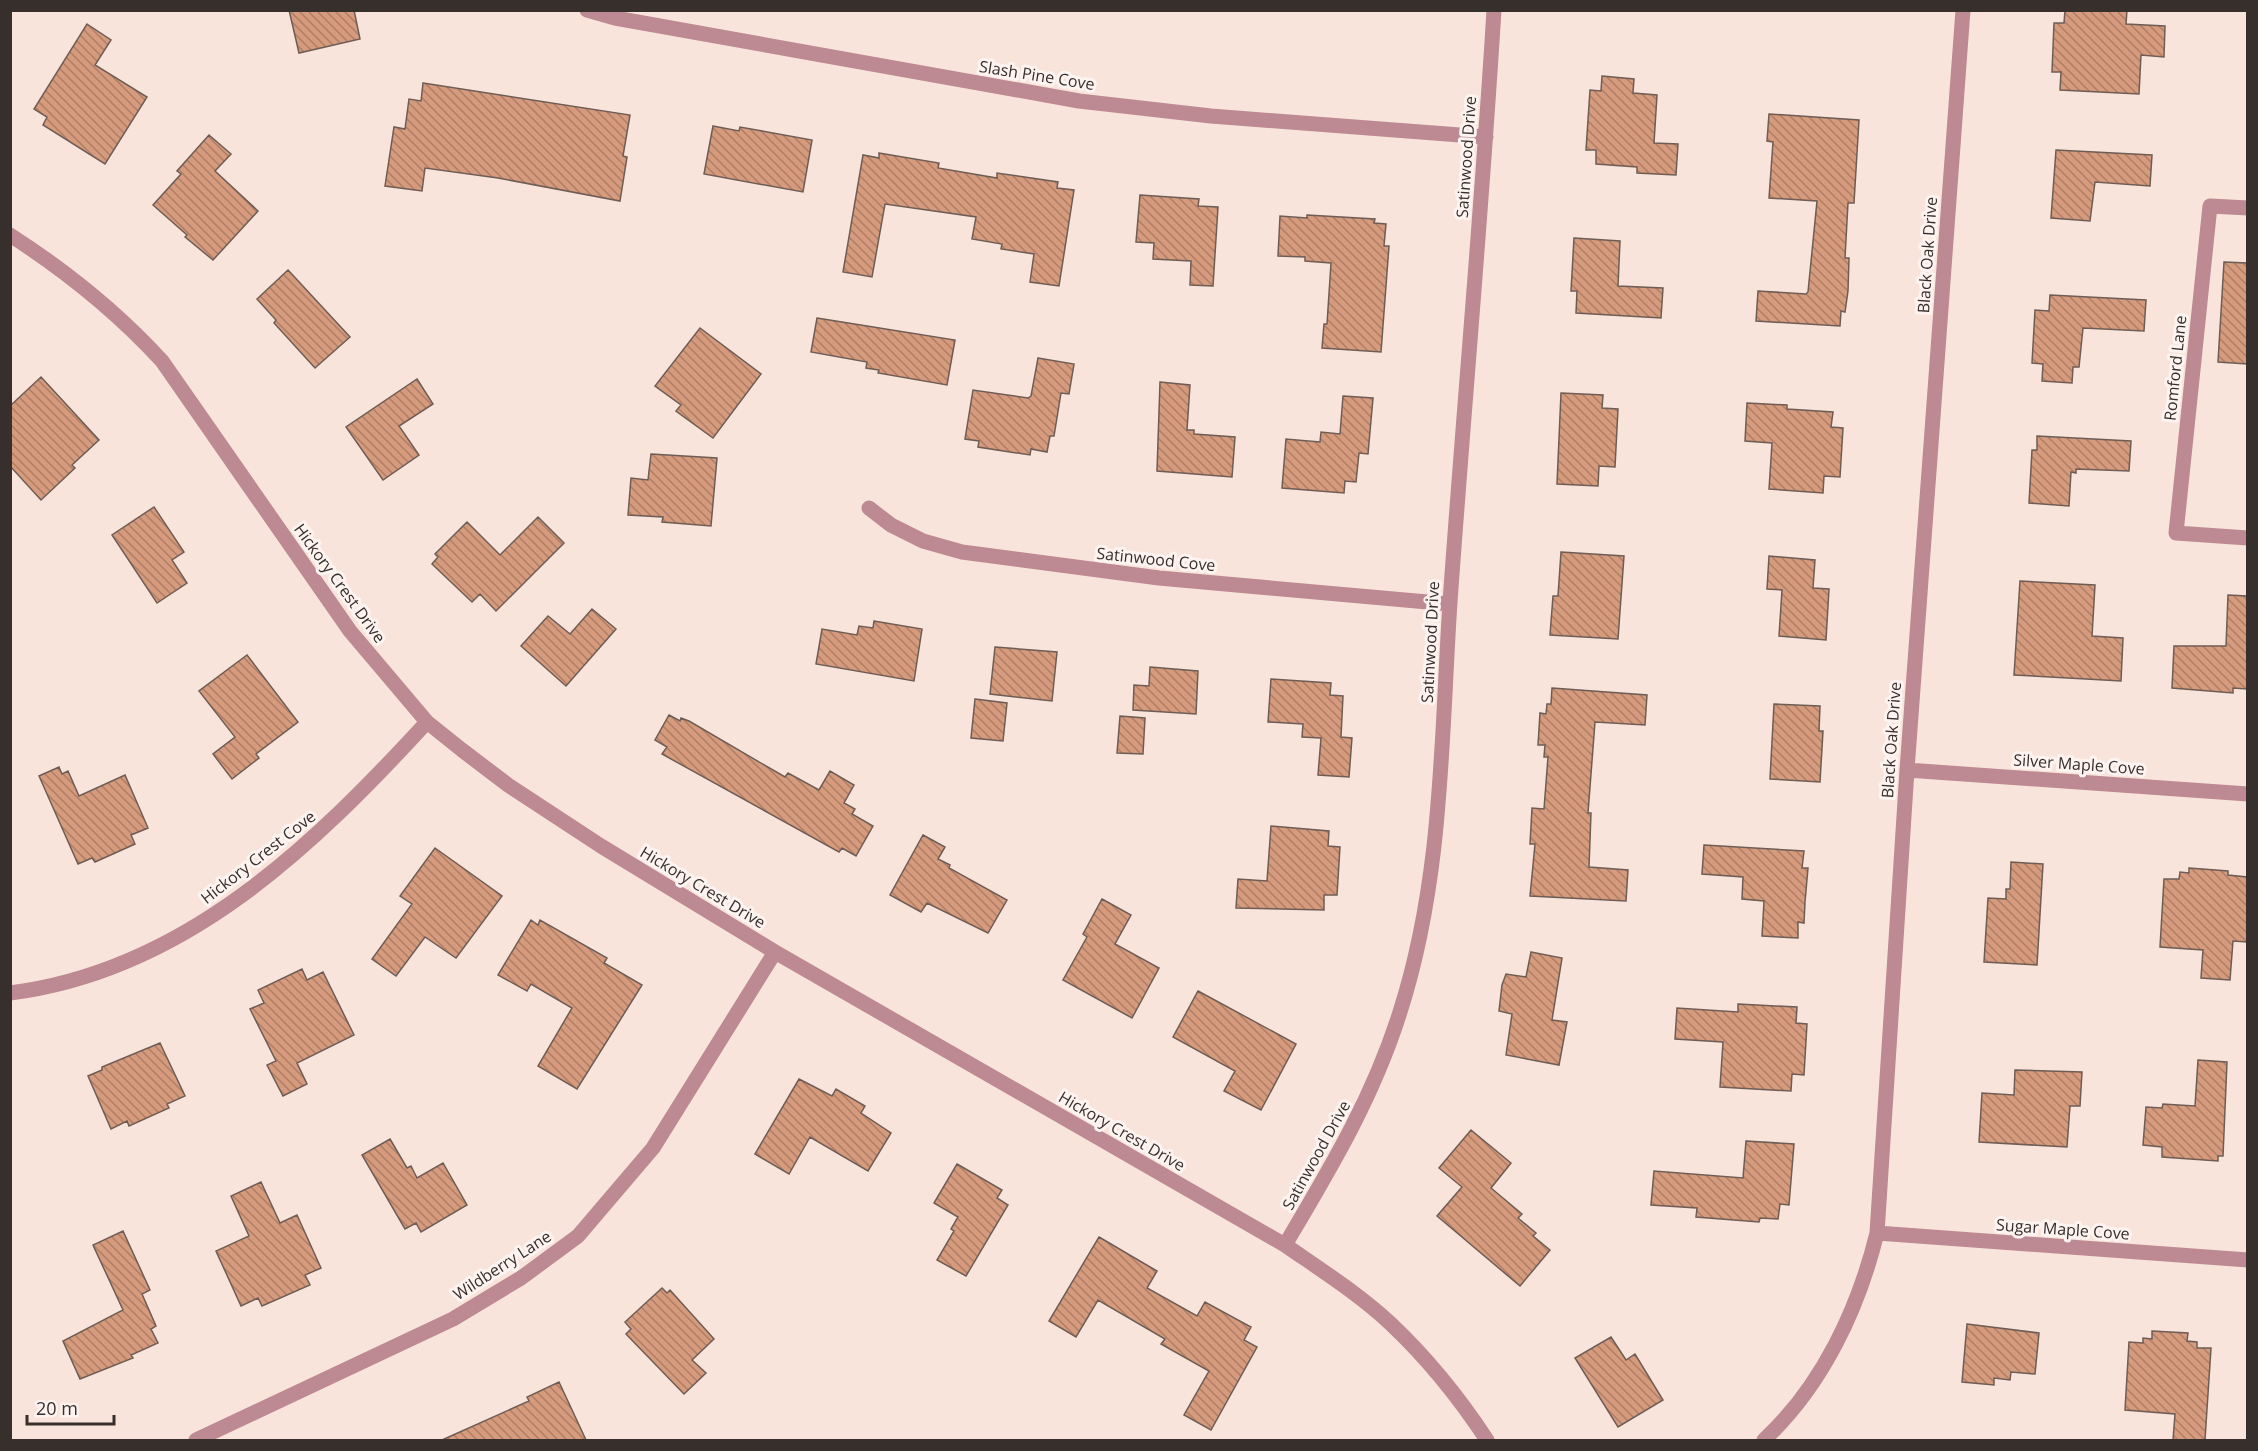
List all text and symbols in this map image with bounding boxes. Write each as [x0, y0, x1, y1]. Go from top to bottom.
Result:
street label: Slash Pine Cove [978, 55, 1096, 95]
street label: Satinwood Drive [1451, 95, 1481, 219]
street label: Black Oak Drive [1912, 196, 1942, 314]
street label: Romford Lane [2159, 314, 2191, 422]
street label: Hickory Crest Drive [289, 519, 391, 647]
street label: Satinwood Cove [1095, 542, 1217, 576]
street label: Satinwood Drive [1416, 581, 1444, 703]
street label: Black Oak Drive [1876, 681, 1906, 799]
street label: Silver Maple Cove [2013, 748, 2145, 780]
street label: Hickory Crest Cove [196, 805, 320, 909]
street label: Hickory Crest Drive [636, 841, 770, 933]
street label: Hickory Crest Drive [1055, 1086, 1189, 1176]
street label: Satinwood Drive [1277, 1096, 1355, 1214]
street label: Sugar Maple Cove [1995, 1213, 2131, 1245]
street label: Wildberry Lane [449, 1225, 555, 1305]
scale bar [27, 1388, 114, 1426]
text: 20 m [36, 1396, 78, 1420]

